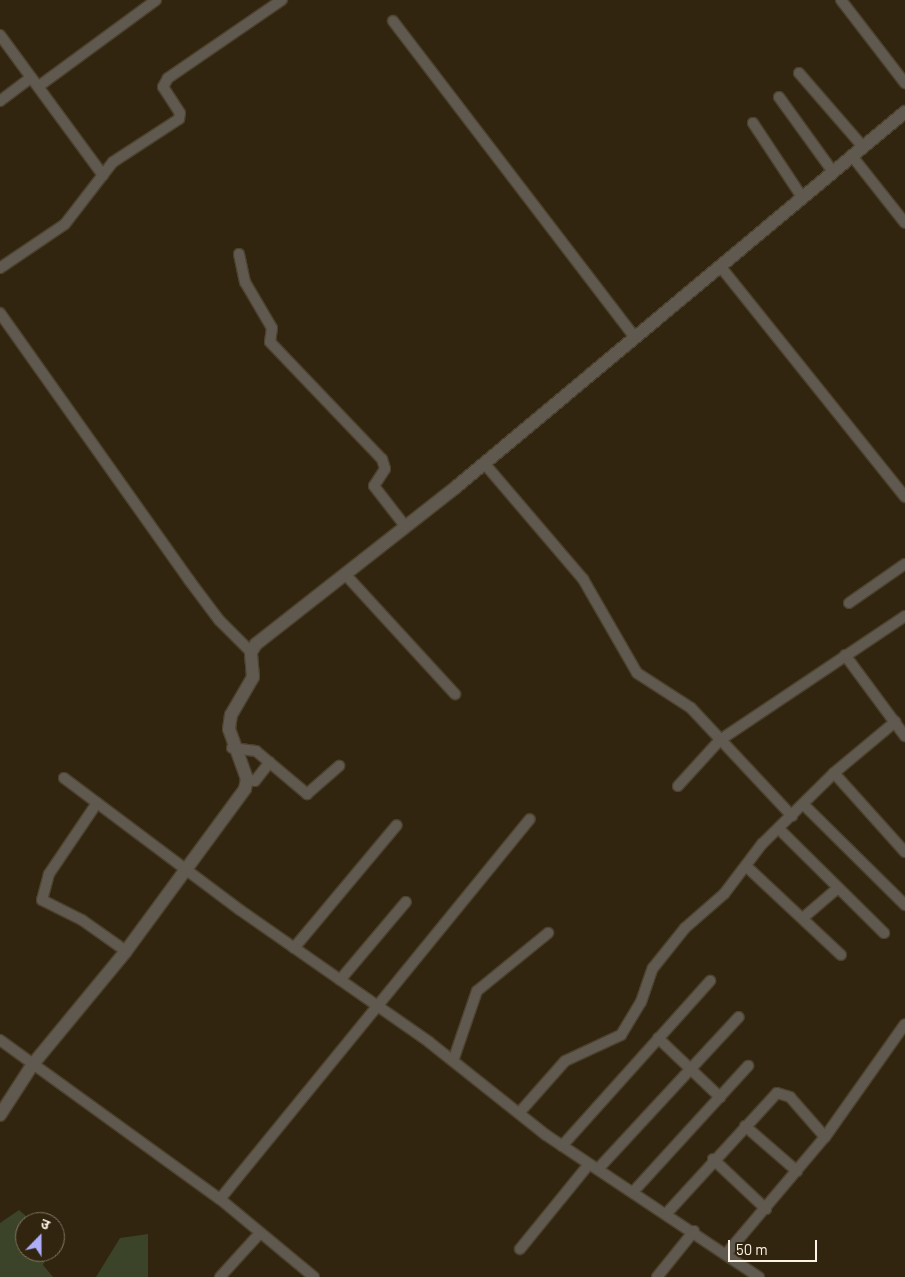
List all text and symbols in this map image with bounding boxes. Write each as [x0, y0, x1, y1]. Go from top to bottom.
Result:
north arrow [15, 1212, 65, 1262]
text: उ [38, 1214, 52, 1233]
scale bar [730, 1230, 819, 1262]
text: 50 m [736, 1240, 768, 1258]

